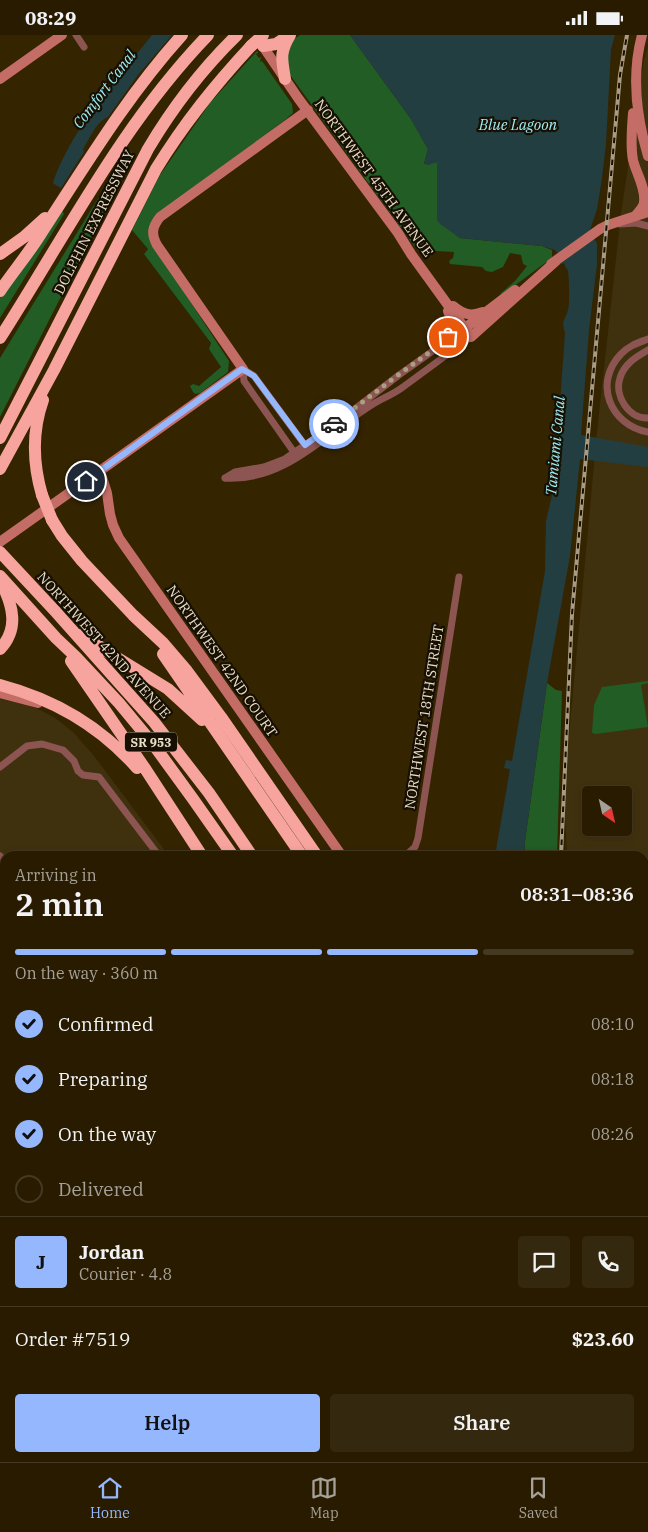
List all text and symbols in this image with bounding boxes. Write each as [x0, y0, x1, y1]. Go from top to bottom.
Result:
text: 08:29 [25, 6, 76, 30]
water label: Comfort Canal [68, 45, 140, 132]
street label: NORTHWEST 45TH AVENUE [311, 96, 437, 260]
water label: Blue Lagoon [478, 115, 558, 134]
street label: DOLPHIN EXPRESSWAY [50, 147, 138, 297]
pin [427, 316, 469, 358]
icon: bag [434, 323, 462, 351]
water label: Tamiami Canal [541, 394, 569, 497]
courier [309, 399, 359, 449]
icon: car [320, 410, 348, 438]
pin [65, 460, 107, 502]
icon: home [72, 467, 100, 495]
street label: NORTHWEST 42ND AVENUE [33, 568, 175, 722]
street label: NORTHWEST 42ND COURT [163, 582, 281, 740]
street label: NORTHWEST 18TH STREET [400, 623, 448, 811]
road number: SR 953 [125, 733, 177, 751]
north arrow [582, 786, 632, 836]
map controls [582, 786, 632, 836]
text: Arriving in [15, 865, 97, 885]
text: 08:31–08:36 [520, 882, 634, 906]
text: 2 min [15, 883, 104, 925]
text: On the way · 360 m [15, 963, 158, 983]
icon: check [15, 1010, 43, 1038]
text: Confirmed [58, 1012, 153, 1036]
text: 08:10 [591, 1014, 634, 1034]
icon: check [15, 1065, 43, 1093]
text: Preparing [58, 1067, 147, 1091]
text: 08:18 [591, 1069, 634, 1089]
icon: check [15, 1120, 43, 1148]
text: On the way [58, 1122, 156, 1146]
text: 08:26 [591, 1124, 634, 1144]
text: Delivered [58, 1177, 144, 1201]
button: chat [518, 1236, 570, 1288]
button: phone [582, 1236, 634, 1288]
text: Jordan [79, 1240, 144, 1264]
text: J [36, 1250, 46, 1274]
text: Courier · 4.8 [79, 1264, 172, 1284]
text: Order #7519 [15, 1327, 130, 1351]
text: $23.60 [572, 1327, 634, 1351]
button: Help [15, 1394, 320, 1452]
button: Share [330, 1394, 634, 1452]
tab: Home [90, 1474, 130, 1522]
tab: Map [310, 1474, 339, 1522]
tab: Saved [519, 1474, 558, 1522]

